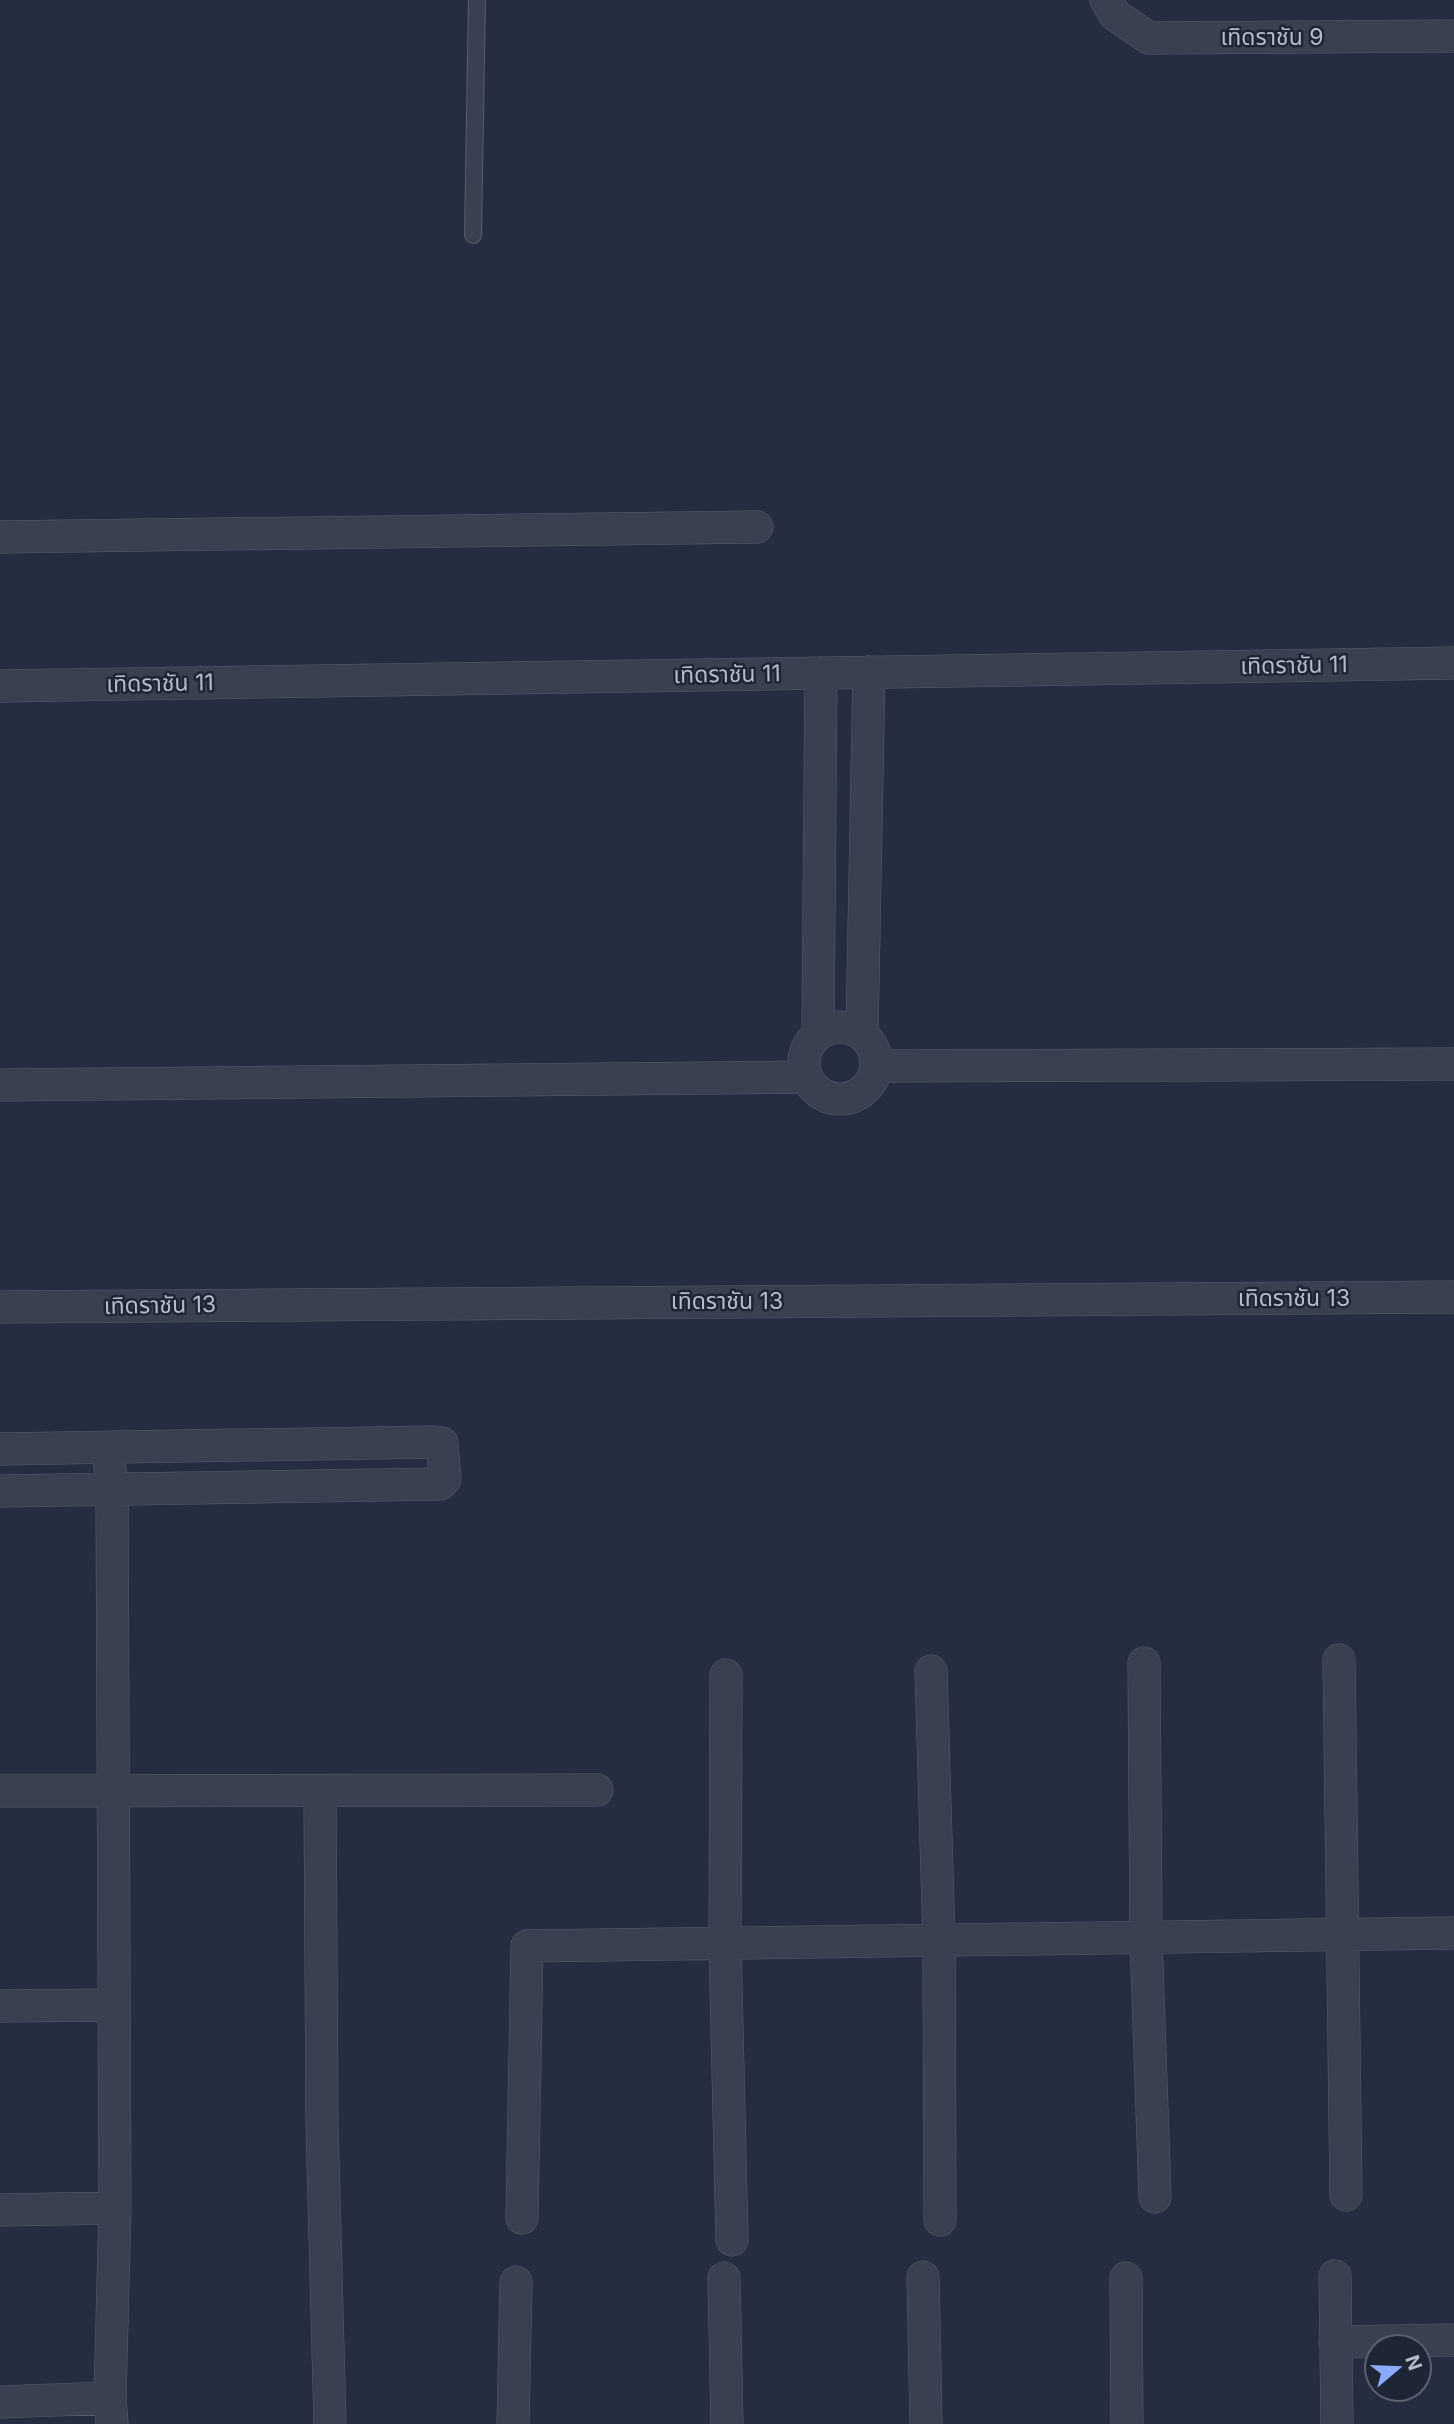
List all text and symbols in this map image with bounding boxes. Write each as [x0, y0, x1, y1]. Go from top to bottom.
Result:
street label: เทิดราชัน 9 [1220, 23, 1324, 51]
street label: เทิดราชัน 11 [1240, 650, 1348, 680]
street label: เทิดราชัน 11 [673, 659, 781, 689]
street label: เทิดราชัน 11 [106, 668, 214, 698]
street label: เทิดราชัน 13 [1238, 1284, 1350, 1312]
street label: เทิดราชัน 13 [671, 1287, 783, 1315]
street label: เทิดราชัน 13 [104, 1290, 216, 1320]
north arrow [1363, 2333, 1433, 2403]
text: N [1400, 2352, 1427, 2373]

